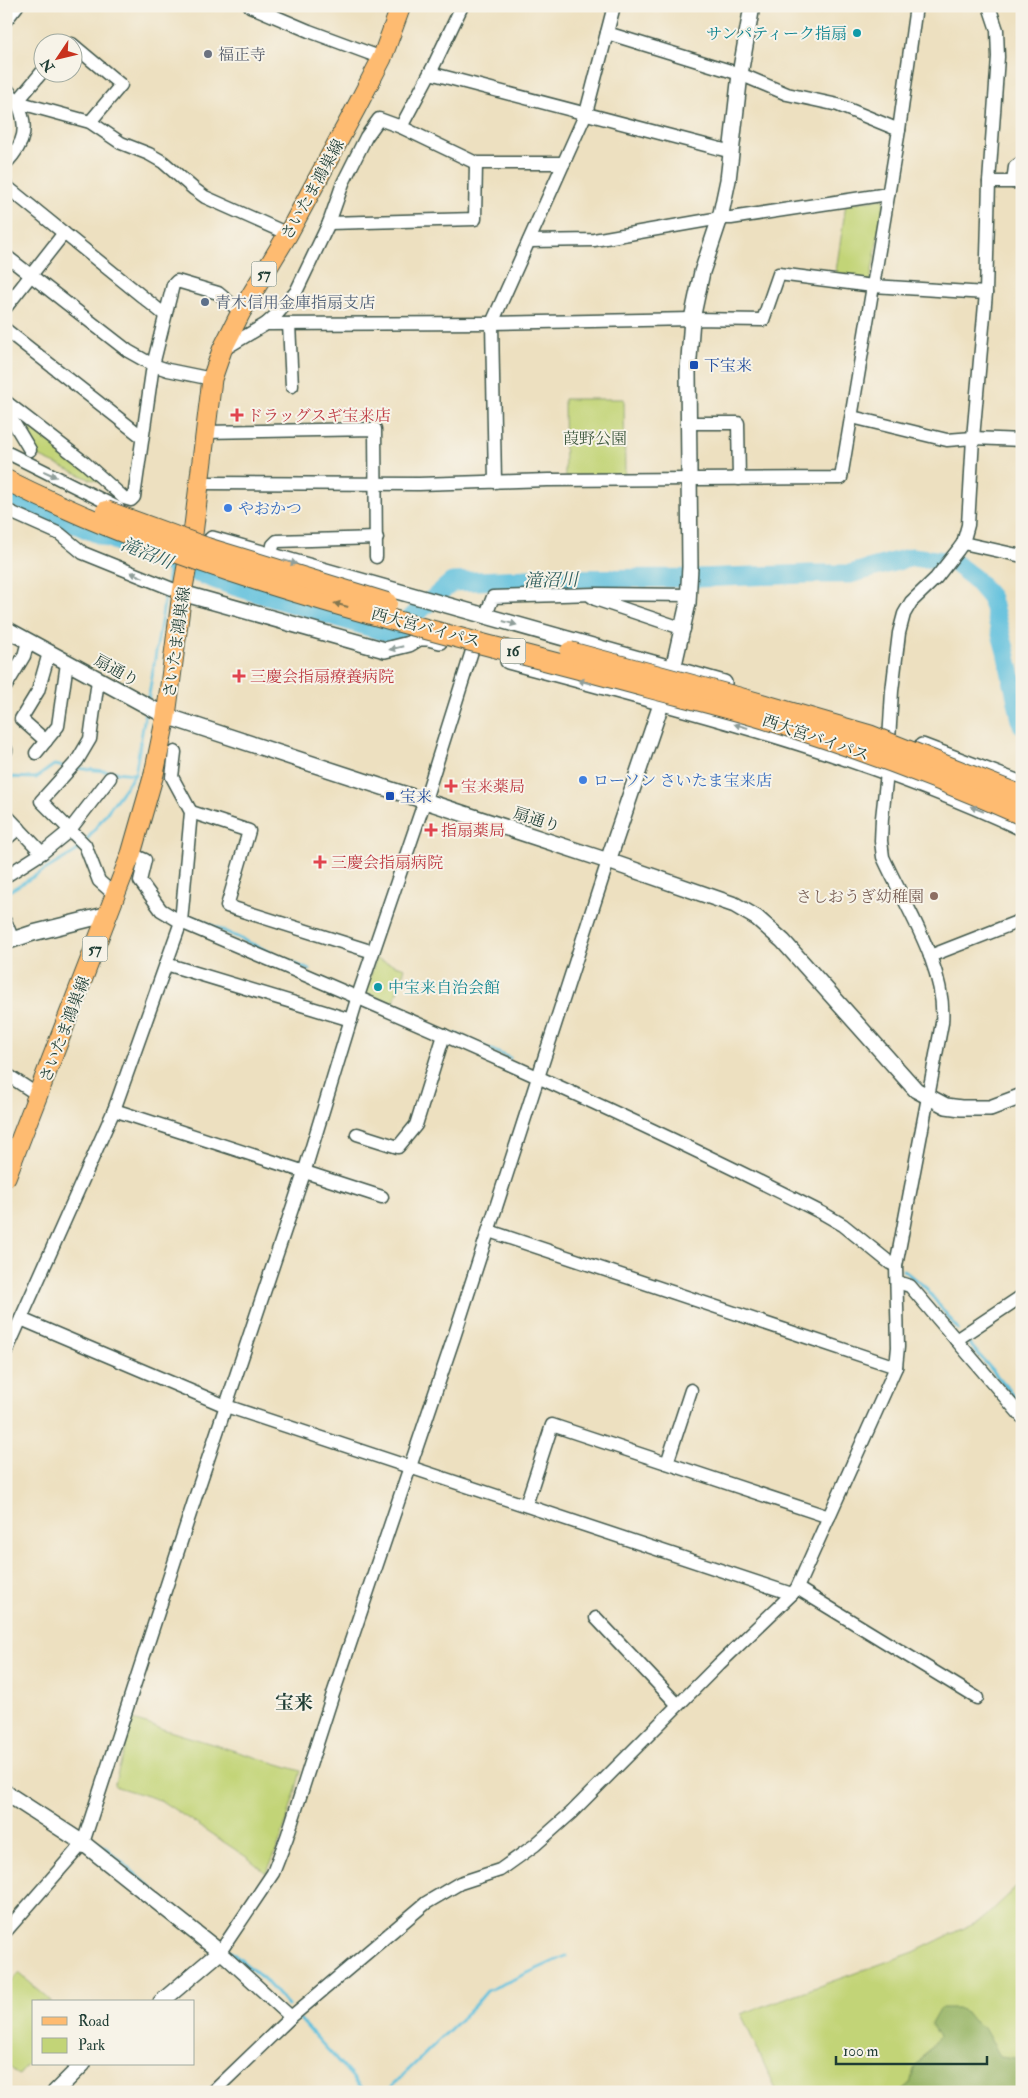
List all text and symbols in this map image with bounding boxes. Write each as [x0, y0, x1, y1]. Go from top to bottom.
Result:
place label: サンパティーク指扇 [706, 24, 847, 44]
marker: サンパティーク指扇 [851, 27, 863, 39]
north arrow [32, 32, 82, 82]
place label: 福正寺 [218, 45, 266, 65]
marker: 福正寺 [202, 48, 214, 60]
text: N [37, 55, 59, 76]
street label: さいたま鴻巣線 [277, 136, 349, 243]
road number: 57 [252, 262, 276, 286]
place label: 青木信用金庫指扇支店 [215, 293, 375, 313]
marker: 青木信用金庫指扇支店 [199, 296, 211, 308]
place label: 下宝来 [704, 356, 752, 376]
marker: 下宝来 [688, 359, 700, 371]
place label: ドラッグスギ宝来店 [247, 406, 391, 426]
marker: ドラッグスギ宝来店 [231, 409, 243, 421]
park label: 葭野公園 [563, 429, 627, 449]
one-way arrow [43, 470, 57, 478]
place label: やおかつ [238, 499, 302, 519]
marker: やおかつ [222, 502, 234, 514]
water label: 滝沼川 [117, 533, 178, 575]
one-way arrow [283, 559, 298, 567]
water label: 滝沼川 [524, 568, 580, 592]
one-way arrow [130, 570, 144, 578]
street label: さいたま鴻巣線 [159, 585, 195, 699]
one-way arrow [333, 600, 348, 608]
street label: 西大宮バイパス [369, 604, 482, 652]
one-way arrow [502, 620, 517, 628]
road number: 16 [500, 638, 526, 664]
one-way arrow [388, 644, 403, 652]
street label: 扇通り [91, 650, 142, 691]
place label: 三慶会指扇療養病院 [250, 667, 394, 687]
marker: 三慶会指扇療養病院 [232, 669, 246, 683]
one-way arrow [577, 678, 593, 686]
street label: 西大宮バイパス [760, 710, 872, 766]
one-way arrow [734, 722, 749, 730]
place label: ローソン さいたま宝来店 [593, 771, 772, 791]
marker: ローソン さいたま宝来店 [577, 774, 589, 786]
place label: 宝来薬局 [461, 777, 525, 797]
marker: 宝来薬局 [445, 780, 457, 792]
place label: 宝来 [400, 787, 432, 807]
marker: 宝来 [384, 790, 396, 802]
street label: 扇通り [511, 803, 563, 837]
one-way arrow [970, 804, 984, 812]
place label: 指扇薬局 [441, 821, 505, 841]
marker: 指扇薬局 [425, 824, 437, 836]
place label: 三慶会指扇病院 [331, 853, 443, 873]
marker: 三慶会指扇病院 [313, 855, 327, 869]
place label: さしおうぎ幼稚園 [796, 887, 924, 907]
marker: さしおうぎ幼稚園 [928, 890, 940, 902]
road number: 57 [82, 936, 108, 962]
street label: さいたま鴻巣線 [36, 973, 94, 1085]
place label: 中宝来自治会館 [388, 978, 500, 998]
marker: 中宝来自治会館 [372, 981, 384, 993]
district label: 宝来 [275, 1691, 313, 1715]
legend [32, 2000, 195, 2066]
text: Road [78, 2012, 110, 2031]
scale bar [836, 2033, 987, 2065]
text: Park [78, 2036, 105, 2055]
text: 100 m [843, 2042, 879, 2061]

